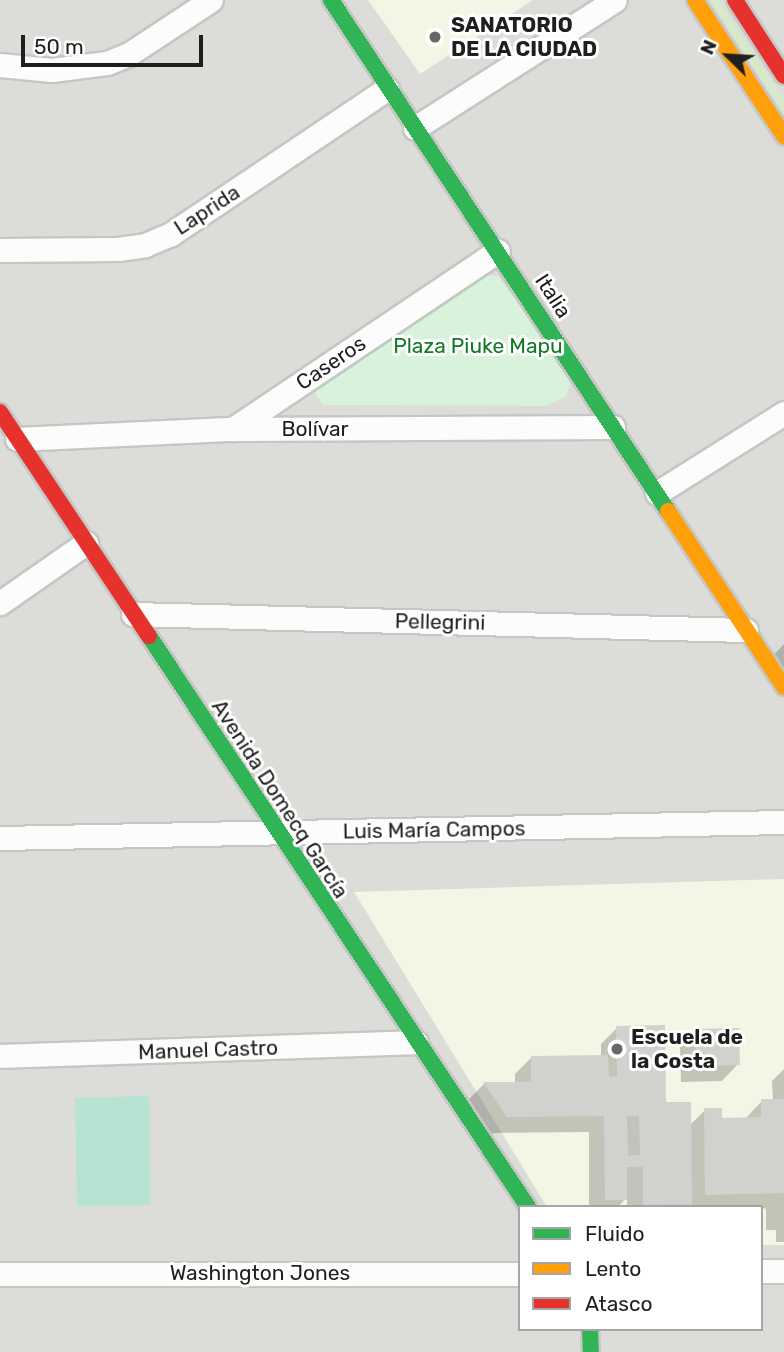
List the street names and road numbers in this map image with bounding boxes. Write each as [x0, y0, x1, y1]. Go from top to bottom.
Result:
street label: Laprida [169, 180, 245, 240]
street label: Italia [530, 269, 576, 323]
street label: Caseros [291, 331, 371, 395]
street label: Bolívar [281, 416, 349, 442]
street label: Pellegrini [395, 609, 485, 635]
street label: Avenida Domecq García [206, 695, 354, 903]
street label: Luis María Campos [342, 816, 526, 844]
street label: Manuel Castro [138, 1035, 278, 1065]
street label: Washington Jones [170, 1260, 350, 1286]

